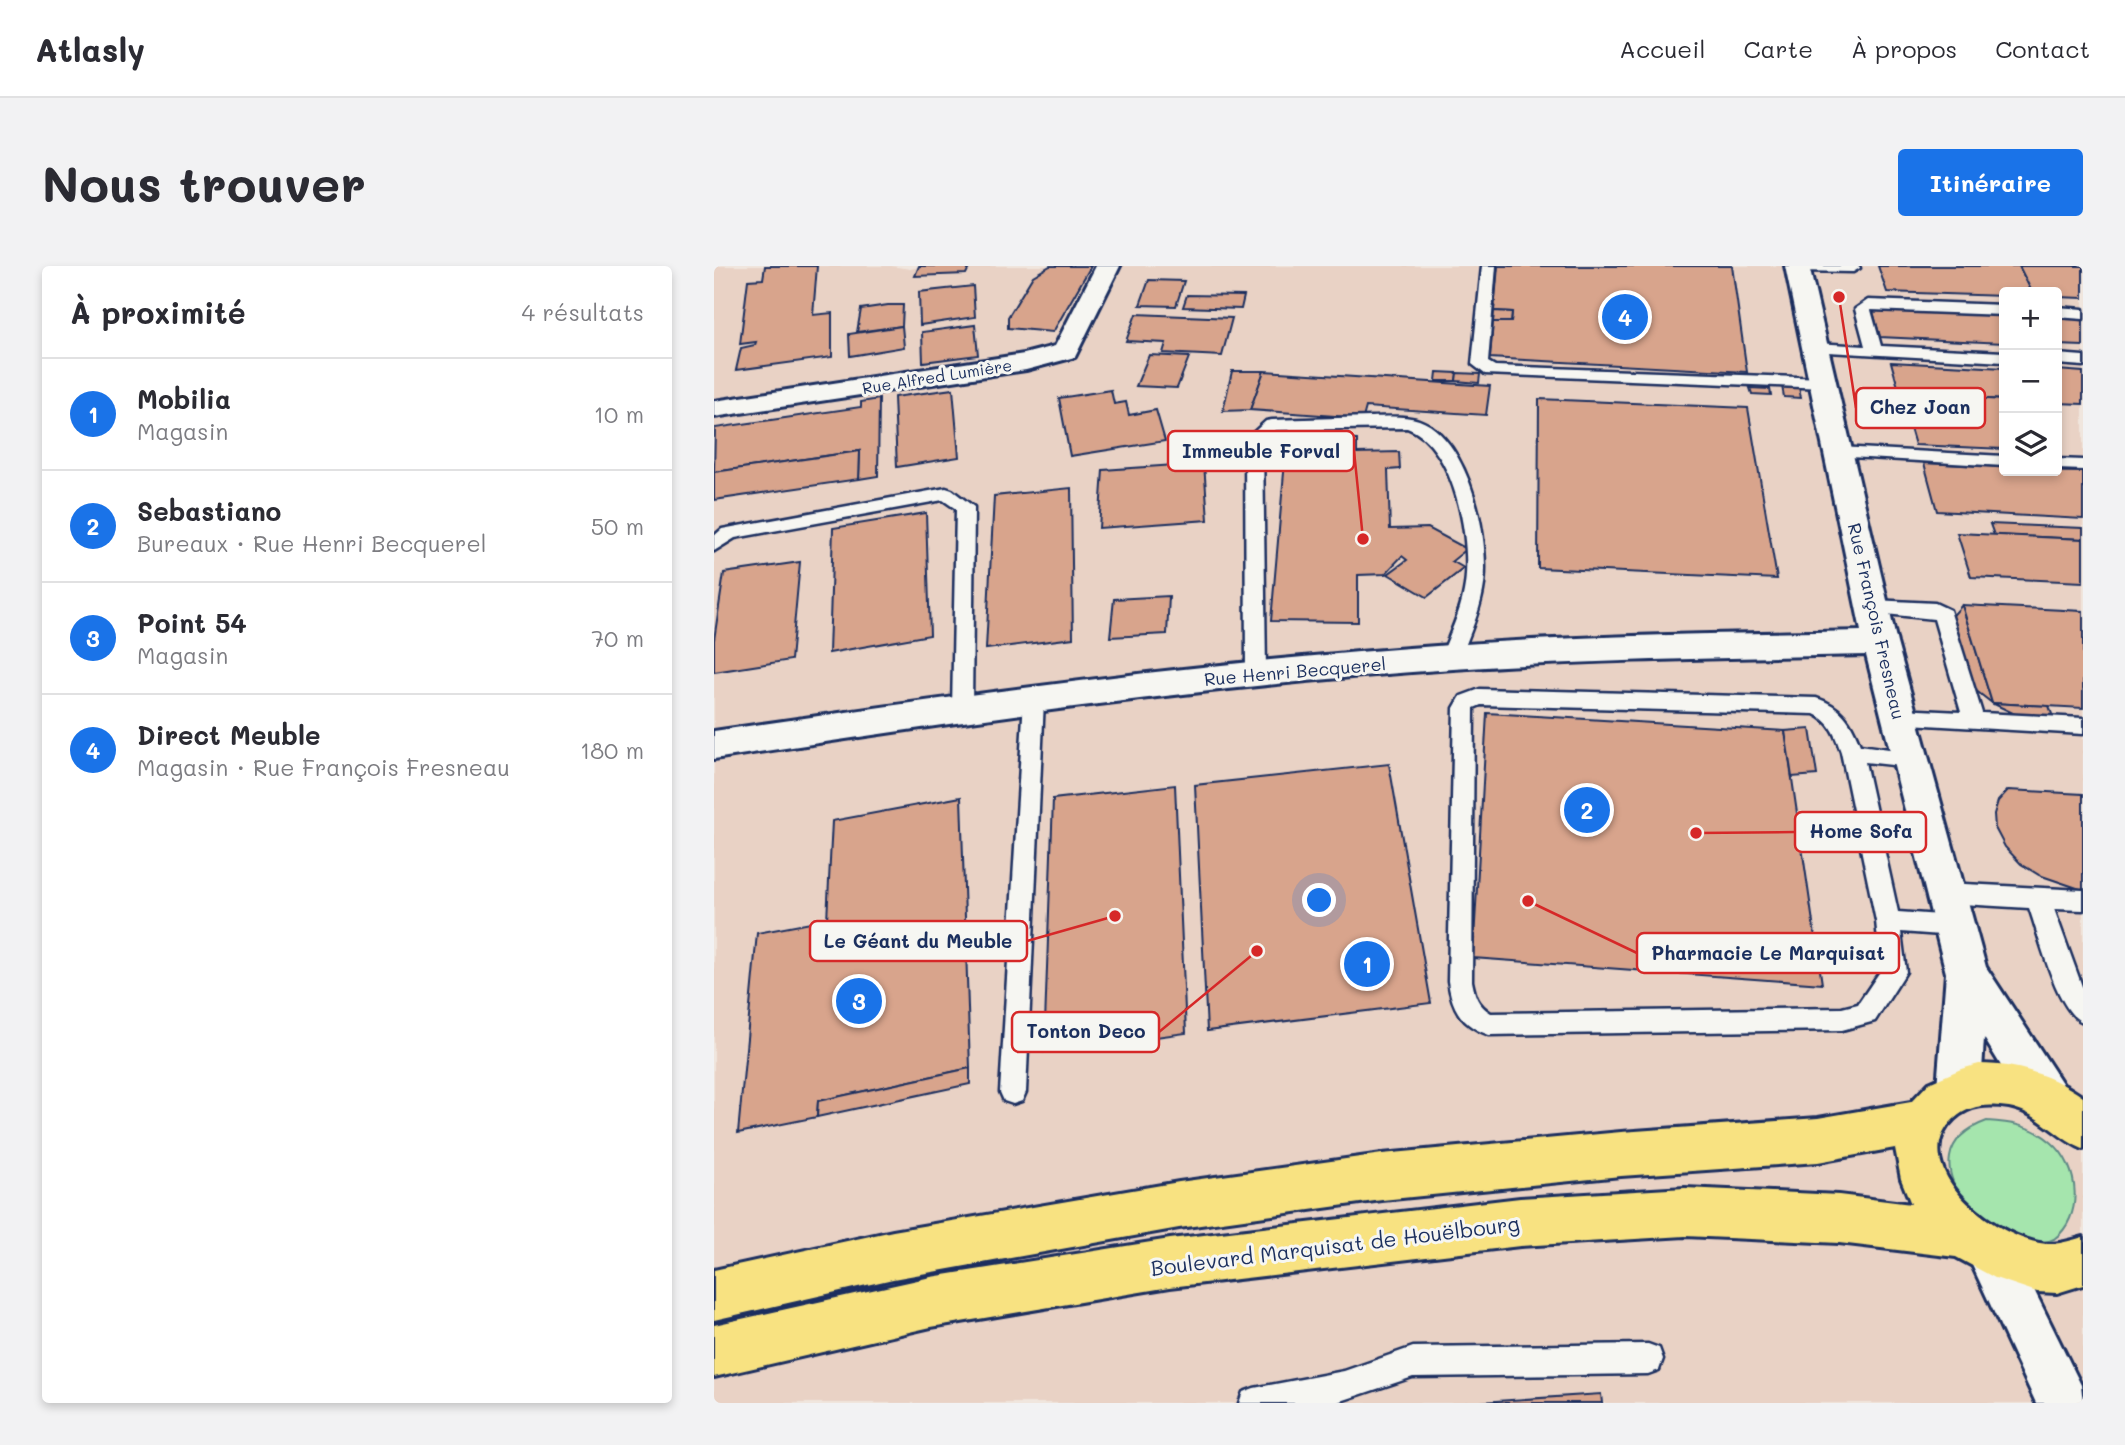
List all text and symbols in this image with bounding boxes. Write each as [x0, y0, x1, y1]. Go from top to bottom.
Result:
text: Atlasly [35, 27, 145, 70]
text: Accueil [1619, 33, 1705, 64]
text: Carte [1743, 33, 1813, 64]
text: À propos [1851, 33, 1957, 64]
text: Contact [1995, 33, 2090, 64]
button: Itinéraire [1898, 149, 2083, 216]
text: Nous trouver [42, 151, 366, 214]
map controls [1999, 287, 2062, 476]
button: + [1999, 287, 2062, 350]
pin: 4 [1602, 291, 1648, 343]
text: À proximité [70, 292, 246, 332]
text: 4 résultats [522, 297, 644, 327]
button: − [1999, 350, 2062, 413]
street label: Rue Alfred Lumière [861, 354, 1013, 398]
text: Mobilia [137, 382, 231, 416]
callout: Chez Joan [1856, 388, 1985, 428]
text: Chez Joan [1870, 394, 1970, 419]
text: 1 [88, 399, 98, 429]
text: 10 m [594, 399, 644, 429]
button: layers [1999, 413, 2062, 476]
text: Magasin [137, 416, 228, 446]
callout: Immeuble Forval [1168, 431, 1354, 471]
text: Immeuble Forval [1182, 438, 1340, 463]
text: Sebastiano [137, 494, 281, 528]
text: 2 [87, 511, 99, 541]
text: 50 m [591, 511, 644, 541]
street label: Rue François Fresneau [1843, 520, 1911, 722]
text: Bureaux · Rue Henri Becquerel [137, 528, 486, 558]
text: Point 54 [137, 606, 247, 640]
text: 3 [86, 623, 100, 653]
text: 70 m [591, 623, 644, 653]
text: Magasin [137, 640, 228, 670]
street label: Rue Henri Becquerel [1203, 651, 1387, 691]
text: Direct Meuble [137, 718, 320, 752]
text: 4 [86, 735, 100, 765]
text: 180 m [580, 735, 644, 765]
text: Magasin · Rue François Fresneau [137, 752, 510, 782]
pin: 2 [1564, 784, 1610, 836]
callout: Home Sofa [1795, 812, 1926, 852]
text: Home Sofa [1809, 818, 1913, 843]
your location [1302, 883, 1336, 917]
callout: Le Géant du Meuble [810, 921, 1027, 961]
text: Le Géant du Meuble [824, 928, 1012, 953]
callout: Pharmacie Le Marquisat [1637, 933, 1899, 973]
pin: 1 [1344, 938, 1390, 990]
text: Pharmacie Le Marquisat [1651, 940, 1885, 965]
pin: 3 [836, 975, 882, 1027]
callout: Tonton Deco [1012, 1012, 1159, 1052]
text: Tonton Deco [1026, 1018, 1146, 1043]
street label: Boulevard Marquisat de Houëlbourg [1149, 1209, 1521, 1281]

